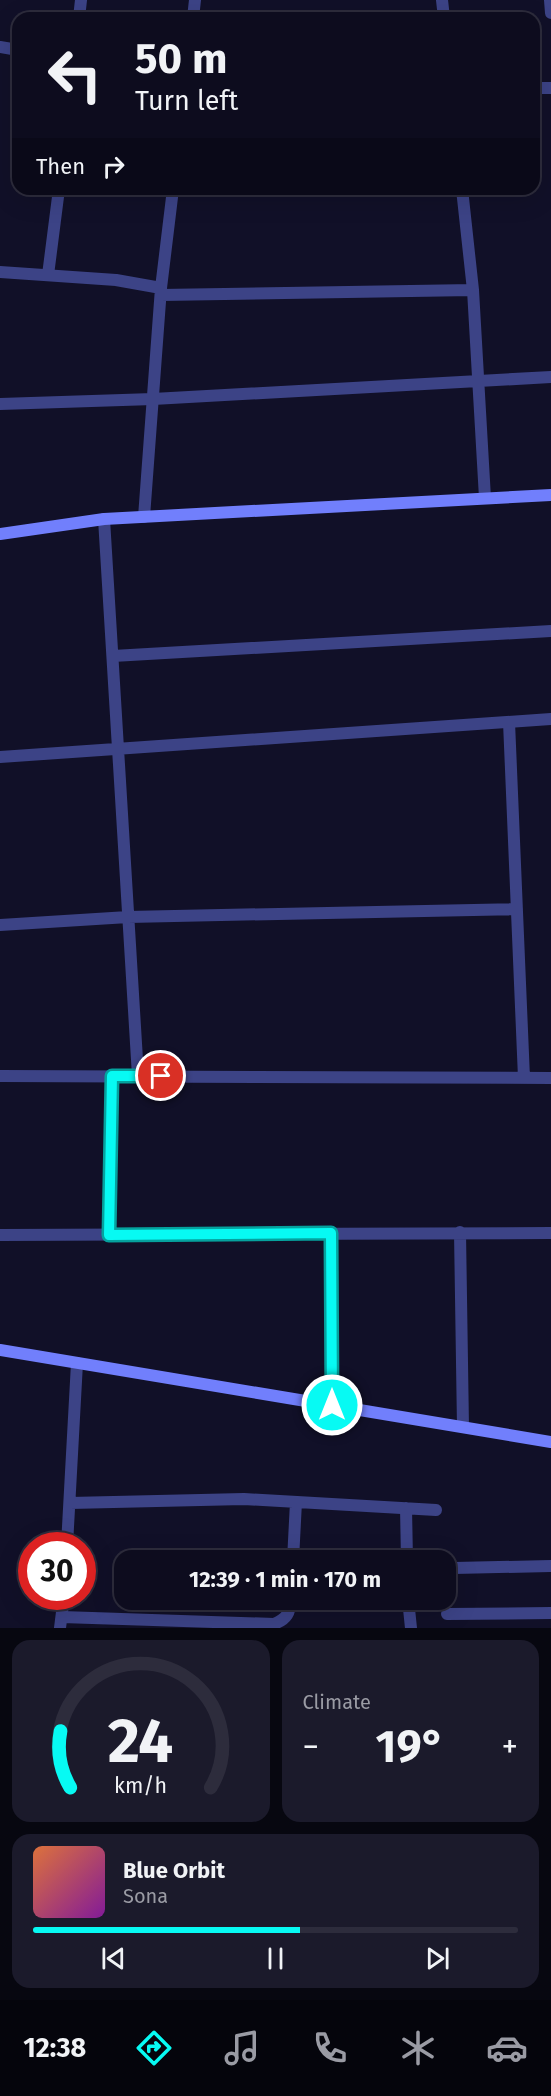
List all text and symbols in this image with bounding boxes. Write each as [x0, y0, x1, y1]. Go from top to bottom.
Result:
text: 50 m [135, 34, 228, 84]
icon: left [36, 36, 114, 114]
text: Turn left [135, 85, 238, 117]
icon: right [97, 150, 130, 183]
text: Then [36, 153, 85, 180]
pin [135, 1050, 186, 1101]
icon: arrive [144, 1059, 177, 1092]
position arrow [300, 1373, 364, 1437]
speed limit sign: 30 [18, 1532, 96, 1610]
text: 12:39 · 1 min · 170 m [189, 1566, 381, 1593]
text: Climate [303, 1690, 371, 1714]
text: 24 [108, 1704, 174, 1779]
text: 19° [376, 1720, 445, 1774]
text: − [303, 1727, 319, 1767]
text: + [502, 1727, 518, 1767]
text: km/h [114, 1773, 167, 1799]
text: Blue Orbit [123, 1857, 225, 1884]
text: Sona [123, 1884, 168, 1908]
icon: previous [97, 1942, 130, 1975]
icon: pause [259, 1942, 292, 1975]
icon: next [421, 1942, 454, 1975]
icon: directions [133, 2027, 175, 2069]
icon: music [221, 2027, 263, 2069]
icon: phone [309, 2027, 351, 2069]
icon: climate [397, 2027, 439, 2069]
icon: car [486, 2027, 528, 2069]
text: 12:38 [23, 2032, 86, 2064]

